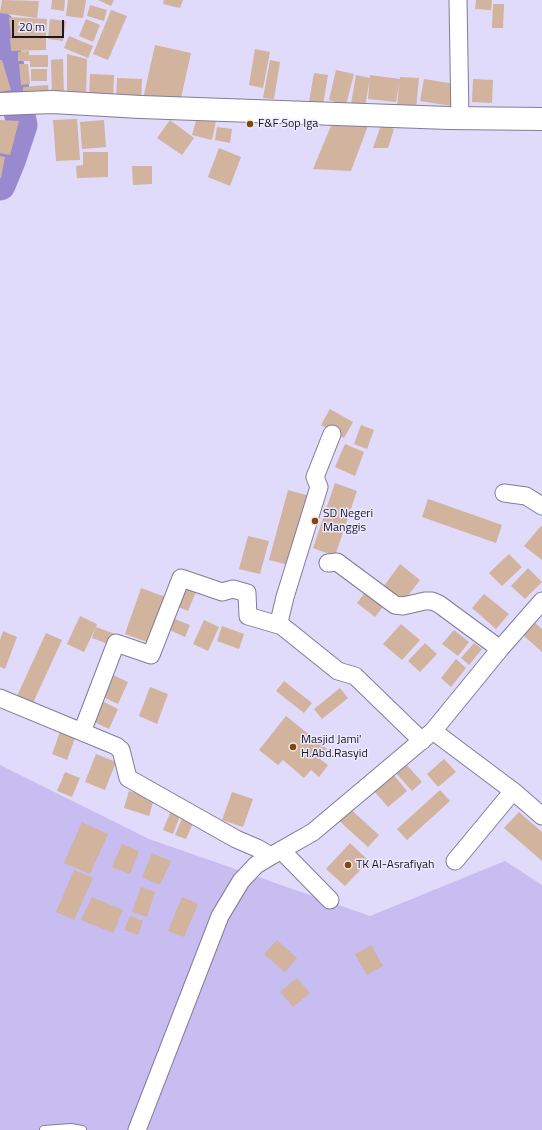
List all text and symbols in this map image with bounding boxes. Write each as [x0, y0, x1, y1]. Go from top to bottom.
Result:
scale bar [14, 12, 66, 38]
text: 20 m [19, 17, 45, 36]
place label: F&F Sop Iga [258, 117, 318, 131]
marker: F&F Sop Iga [245, 119, 255, 129]
place label: SD Negeri Manggis [323, 507, 373, 535]
marker: SD Negeri Manggis [310, 516, 320, 526]
place label: Masjid Jami' H.Abd.Rasyid [301, 733, 368, 761]
marker: Masjid Jami' H.Abd.Rasyid [288, 742, 298, 752]
place label: TK Al-Asrafiyah [356, 858, 434, 872]
marker: TK Al-Asrafiyah [343, 860, 353, 870]

